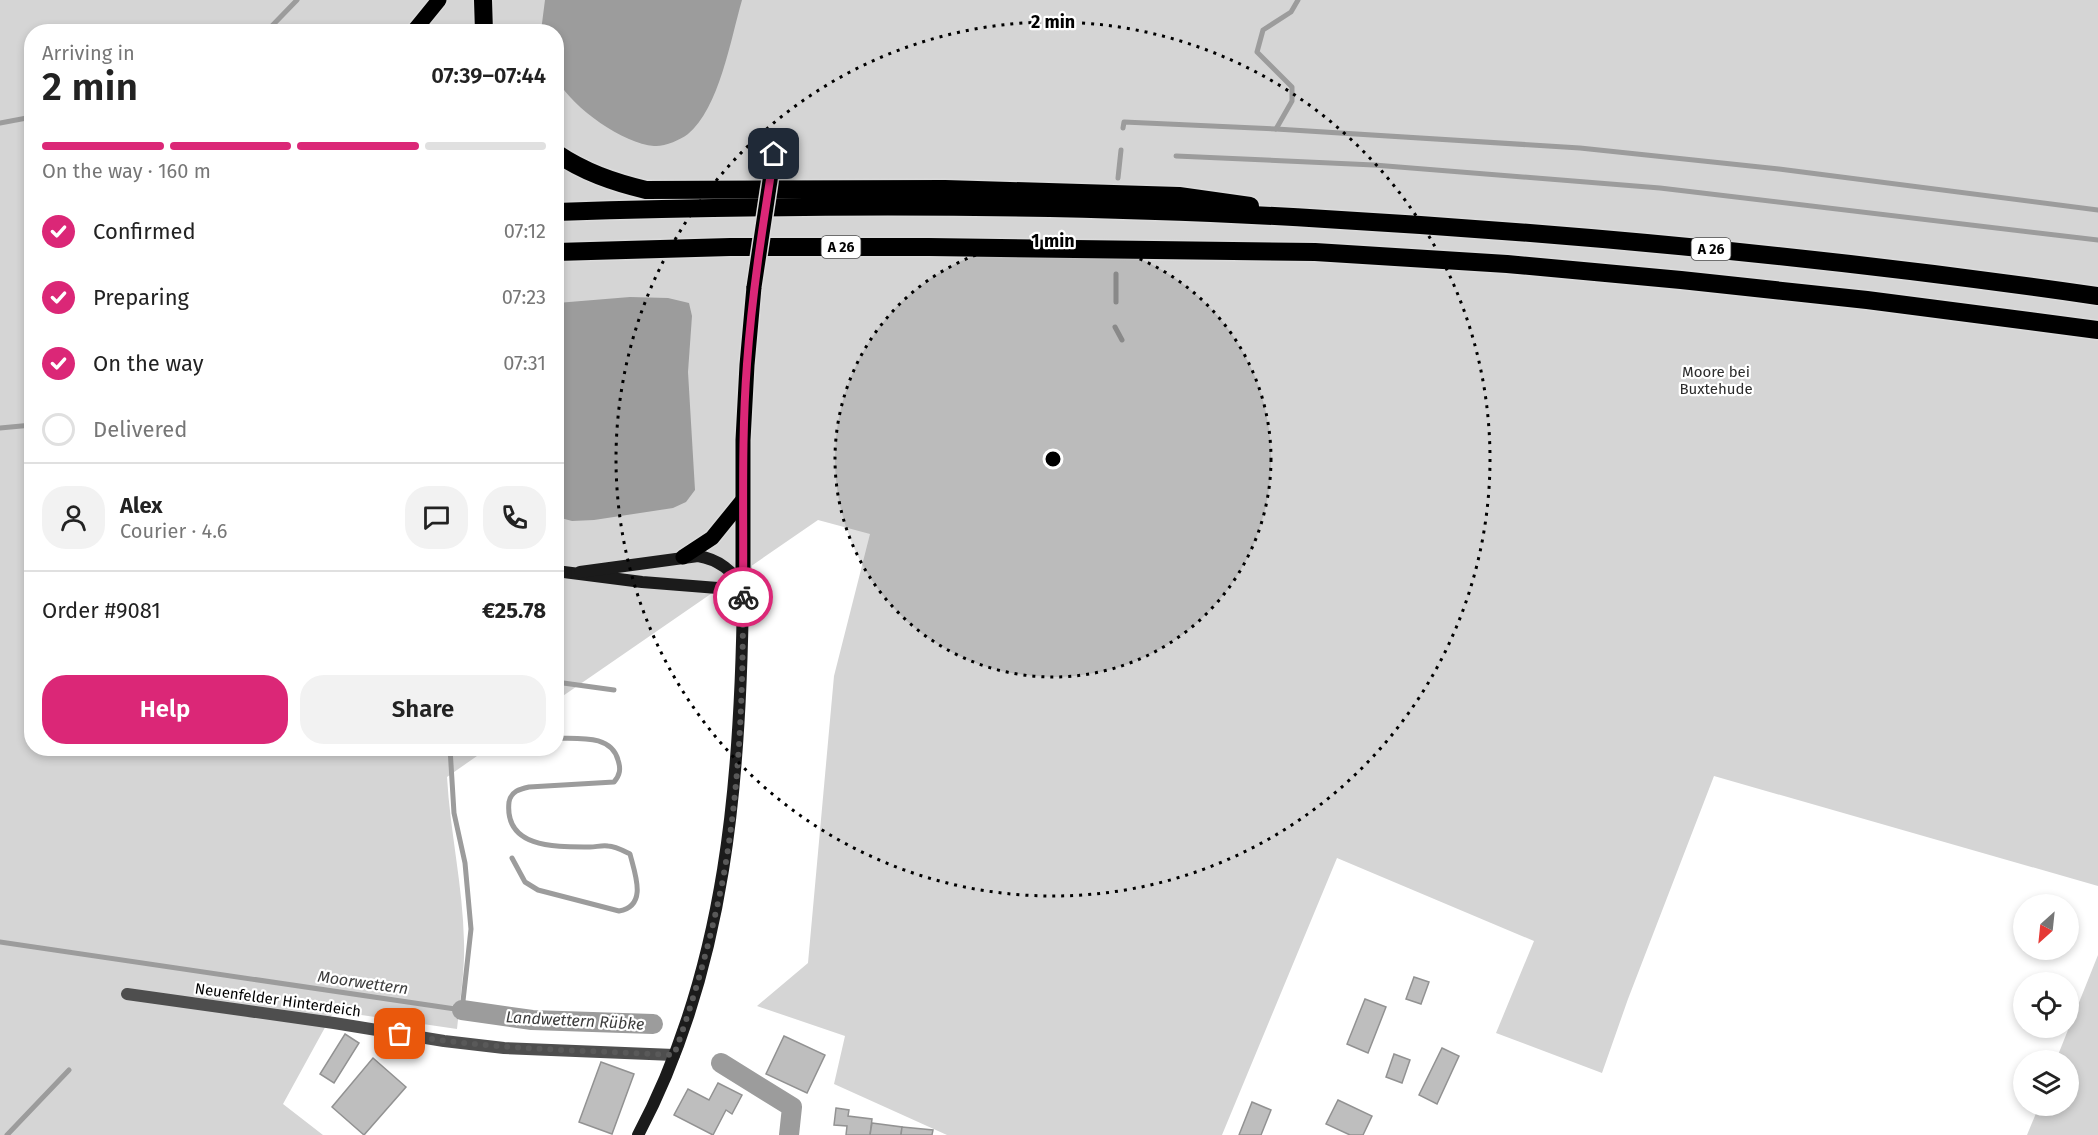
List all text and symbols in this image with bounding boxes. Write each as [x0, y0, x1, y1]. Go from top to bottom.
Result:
text: 2 min [1031, 11, 1075, 33]
text: Arriving in [42, 41, 135, 65]
text: 07:39–07:44 [431, 62, 546, 89]
text: 2 min [42, 64, 138, 110]
pin [748, 128, 799, 179]
icon: home [757, 137, 790, 170]
text: On the way · 160 m [42, 159, 211, 183]
icon: check [42, 215, 75, 248]
text: Confirmed [93, 218, 196, 245]
text: 07:12 [504, 219, 546, 243]
text: 1 min [1031, 230, 1075, 252]
road number: A 26 [822, 236, 860, 258]
road number: A 26 [1692, 238, 1730, 260]
icon: check [42, 281, 75, 314]
text: Preparing [93, 284, 189, 311]
text: 07:23 [502, 285, 546, 309]
icon: check [42, 347, 75, 380]
text: On the way [93, 350, 204, 377]
text: 07:31 [503, 351, 546, 375]
park label: Moore bei Buxtehude [1679, 363, 1753, 398]
text: Delivered [93, 416, 188, 443]
centre of rings [1043, 449, 1063, 469]
button: person [42, 486, 105, 549]
button: chat [405, 486, 468, 549]
button: phone [483, 486, 546, 549]
text: Alex [120, 492, 163, 519]
text: Courier · 4.6 [120, 519, 227, 543]
courier [713, 567, 773, 627]
icon: bike [727, 581, 760, 614]
text: Order #9081 [42, 597, 161, 624]
text: €25.78 [482, 597, 546, 624]
button: Help [42, 675, 288, 744]
button: Share [300, 675, 546, 744]
north arrow [2013, 894, 2079, 960]
map controls [2013, 894, 2079, 1116]
water label: Moorwettern [316, 967, 409, 998]
button: locate [2013, 972, 2079, 1038]
street label: Neuenfelder Hinterdeich [194, 979, 362, 1021]
water label: Landwettern Rübke [505, 1007, 645, 1034]
pin [374, 1008, 425, 1059]
icon: bag [383, 1017, 416, 1050]
button: layers [2013, 1050, 2079, 1116]

